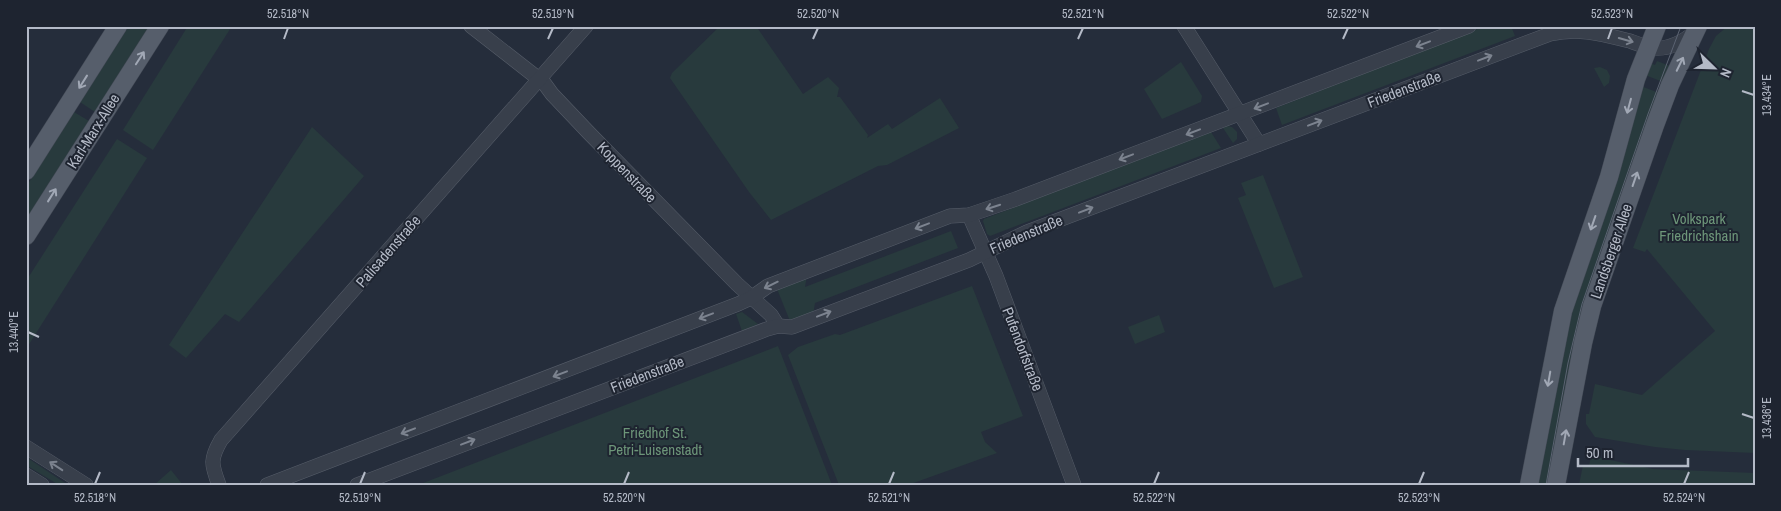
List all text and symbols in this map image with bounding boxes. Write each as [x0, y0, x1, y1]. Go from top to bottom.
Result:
text: 52.518°N [267, 6, 309, 22]
text: 52.519°N [532, 6, 574, 22]
text: 52.520°N [797, 6, 839, 22]
text: 52.521°N [1062, 6, 1104, 22]
text: 52.522°N [1327, 6, 1369, 22]
text: 52.523°N [1591, 6, 1633, 22]
one-way arrow [1618, 36, 1634, 46]
one-way arrow [1416, 40, 1431, 49]
north arrow [1688, 42, 1738, 92]
one-way arrow [135, 52, 145, 66]
one-way arrow [1477, 52, 1492, 62]
one-way arrow [1675, 57, 1685, 72]
street label: Friedenstraße [1364, 65, 1444, 113]
text: N [1716, 66, 1736, 80]
text: 13.434°E [1759, 74, 1775, 116]
one-way arrow [77, 75, 87, 89]
street label: Karl-Marx-Allee [62, 89, 124, 173]
one-way arrow [1624, 97, 1634, 113]
one-way arrow [1254, 102, 1269, 111]
one-way arrow [1307, 117, 1322, 126]
one-way arrow [1185, 128, 1201, 137]
street label: Koppenstraße [593, 137, 662, 207]
one-way arrow [1119, 153, 1134, 162]
one-way arrow [1631, 172, 1641, 188]
one-way arrow [48, 189, 58, 203]
street label: Landsberger Allee [1585, 201, 1637, 301]
one-way arrow [985, 203, 1001, 212]
one-way arrow [1077, 205, 1093, 214]
park label: Volkspark Friedrichshain [1659, 208, 1739, 246]
street label: Friedenstraße [986, 209, 1066, 259]
street label: Palisadenstraße [351, 210, 425, 292]
one-way arrow [1588, 215, 1597, 230]
one-way arrow [915, 223, 930, 232]
one-way arrow [764, 281, 779, 291]
street label: Pufendorfstraße [997, 304, 1049, 394]
one-way arrow [816, 309, 831, 319]
text: 13.440°E [6, 311, 22, 353]
one-way arrow [699, 312, 714, 321]
street label: Friedenstraße [607, 350, 687, 398]
one-way arrow [552, 370, 567, 379]
one-way arrow [1544, 371, 1554, 387]
text: 13.436°E [1759, 397, 1775, 439]
park label: Friedhof St. Petri-Luisenstadt [608, 422, 702, 460]
one-way arrow [400, 427, 416, 436]
one-way arrow [1560, 429, 1570, 445]
scale bar [1578, 436, 1688, 468]
one-way arrow [460, 437, 475, 446]
text: 50 m [1586, 442, 1613, 463]
one-way arrow [49, 460, 63, 471]
text: 52.518°N [74, 490, 116, 506]
text: 52.519°N [339, 490, 381, 506]
text: 52.520°N [603, 490, 645, 506]
text: 52.521°N [868, 490, 910, 506]
text: 52.522°N [1133, 490, 1175, 506]
text: 52.523°N [1398, 490, 1440, 506]
text: 52.524°N [1663, 490, 1705, 506]

